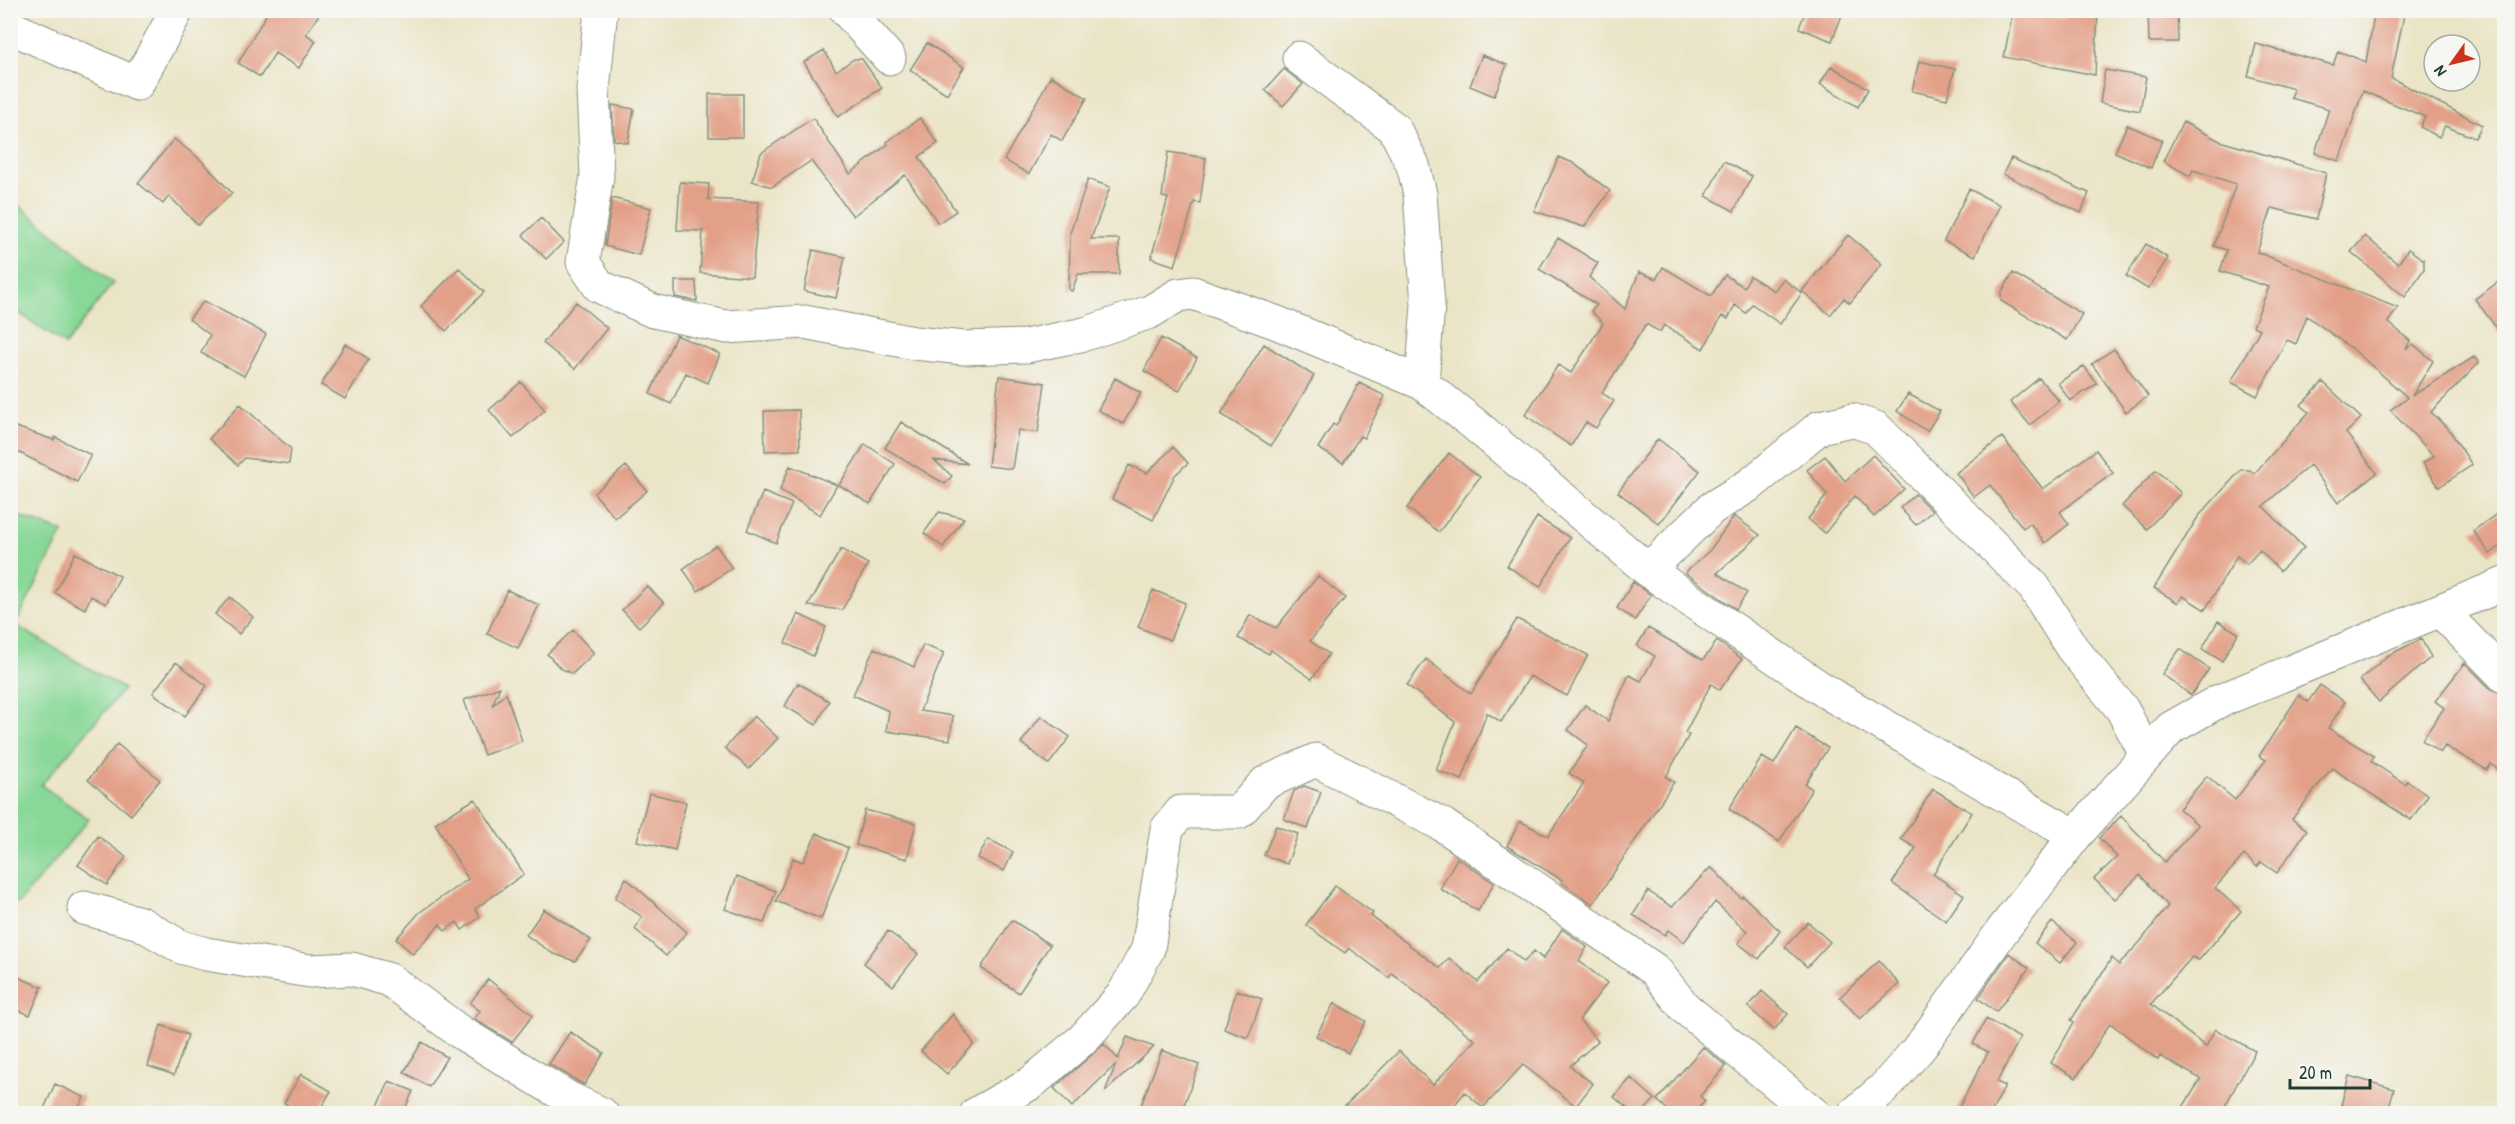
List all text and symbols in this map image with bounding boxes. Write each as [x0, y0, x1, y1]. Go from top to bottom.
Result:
north arrow [2422, 33, 2482, 93]
text: N [2428, 61, 2451, 81]
scale bar [2290, 1052, 2370, 1090]
text: 20 m [2299, 1060, 2332, 1085]

